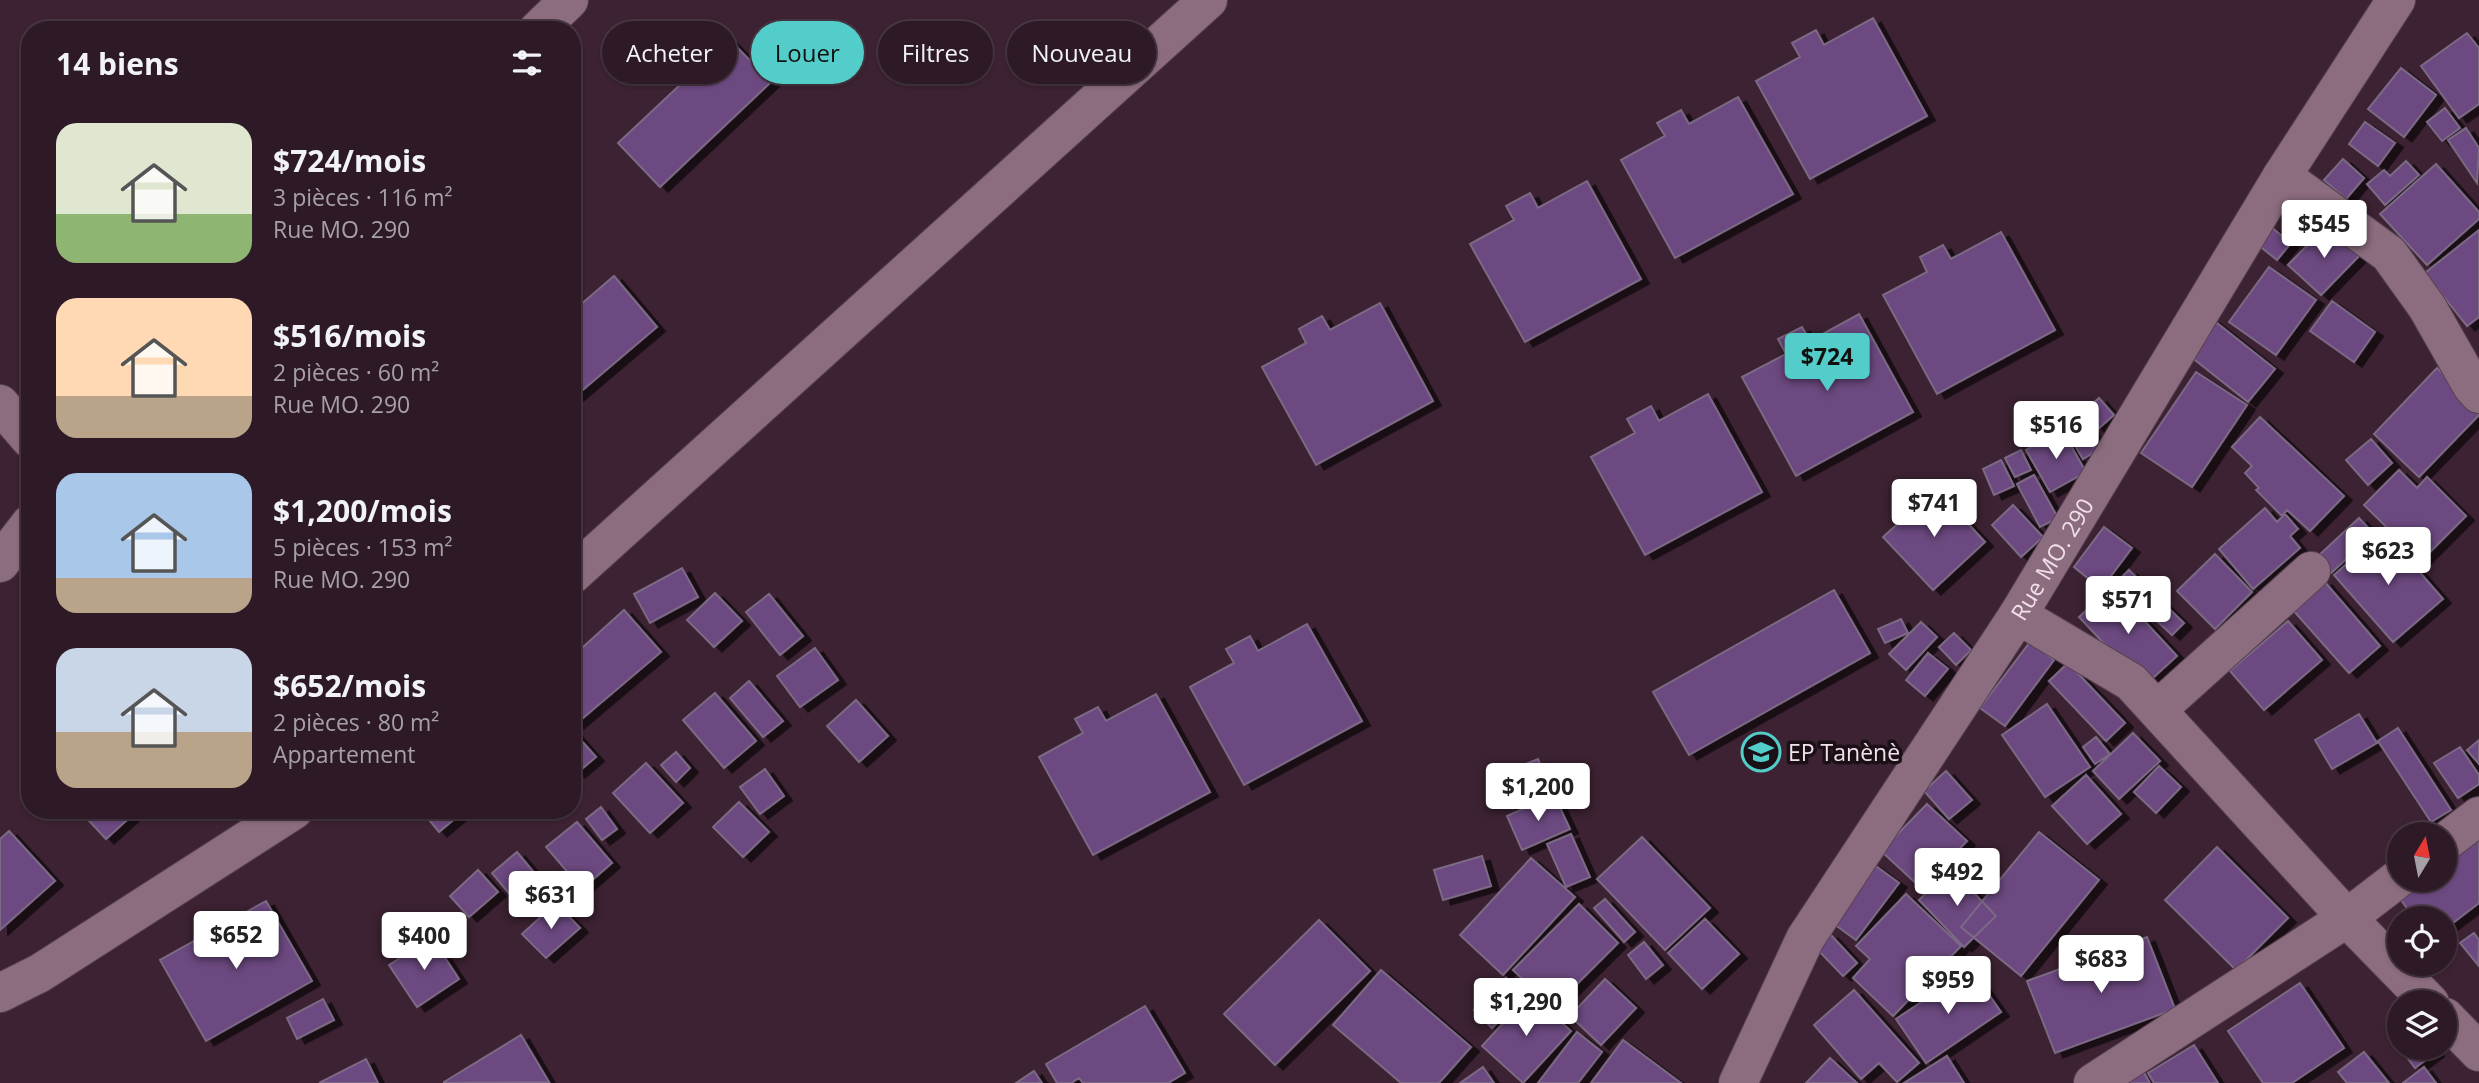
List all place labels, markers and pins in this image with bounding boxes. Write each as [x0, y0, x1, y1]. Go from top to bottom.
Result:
pin: $545 [2283, 201, 2365, 260]
pin: $724 [1786, 334, 1868, 393]
pin: $516 [2015, 402, 2097, 461]
pin: $741 [1893, 480, 1975, 539]
pin: $623 [2347, 528, 2429, 587]
pin: $571 [2087, 576, 2169, 636]
school or university icon: EP Tanènè [1740, 731, 1782, 773]
place label: EP Tanènè [1788, 736, 1900, 768]
pin: $1,200 [1481, 764, 1595, 823]
pin: $492 [1916, 848, 1998, 908]
pin: $631 [510, 872, 592, 931]
pin: $652 [195, 912, 277, 971]
pin: $400 [383, 912, 465, 972]
pin: $683 [2060, 936, 2142, 995]
pin: $959 [1907, 956, 1989, 1016]
pin: $1,290 [1469, 978, 1583, 1038]

